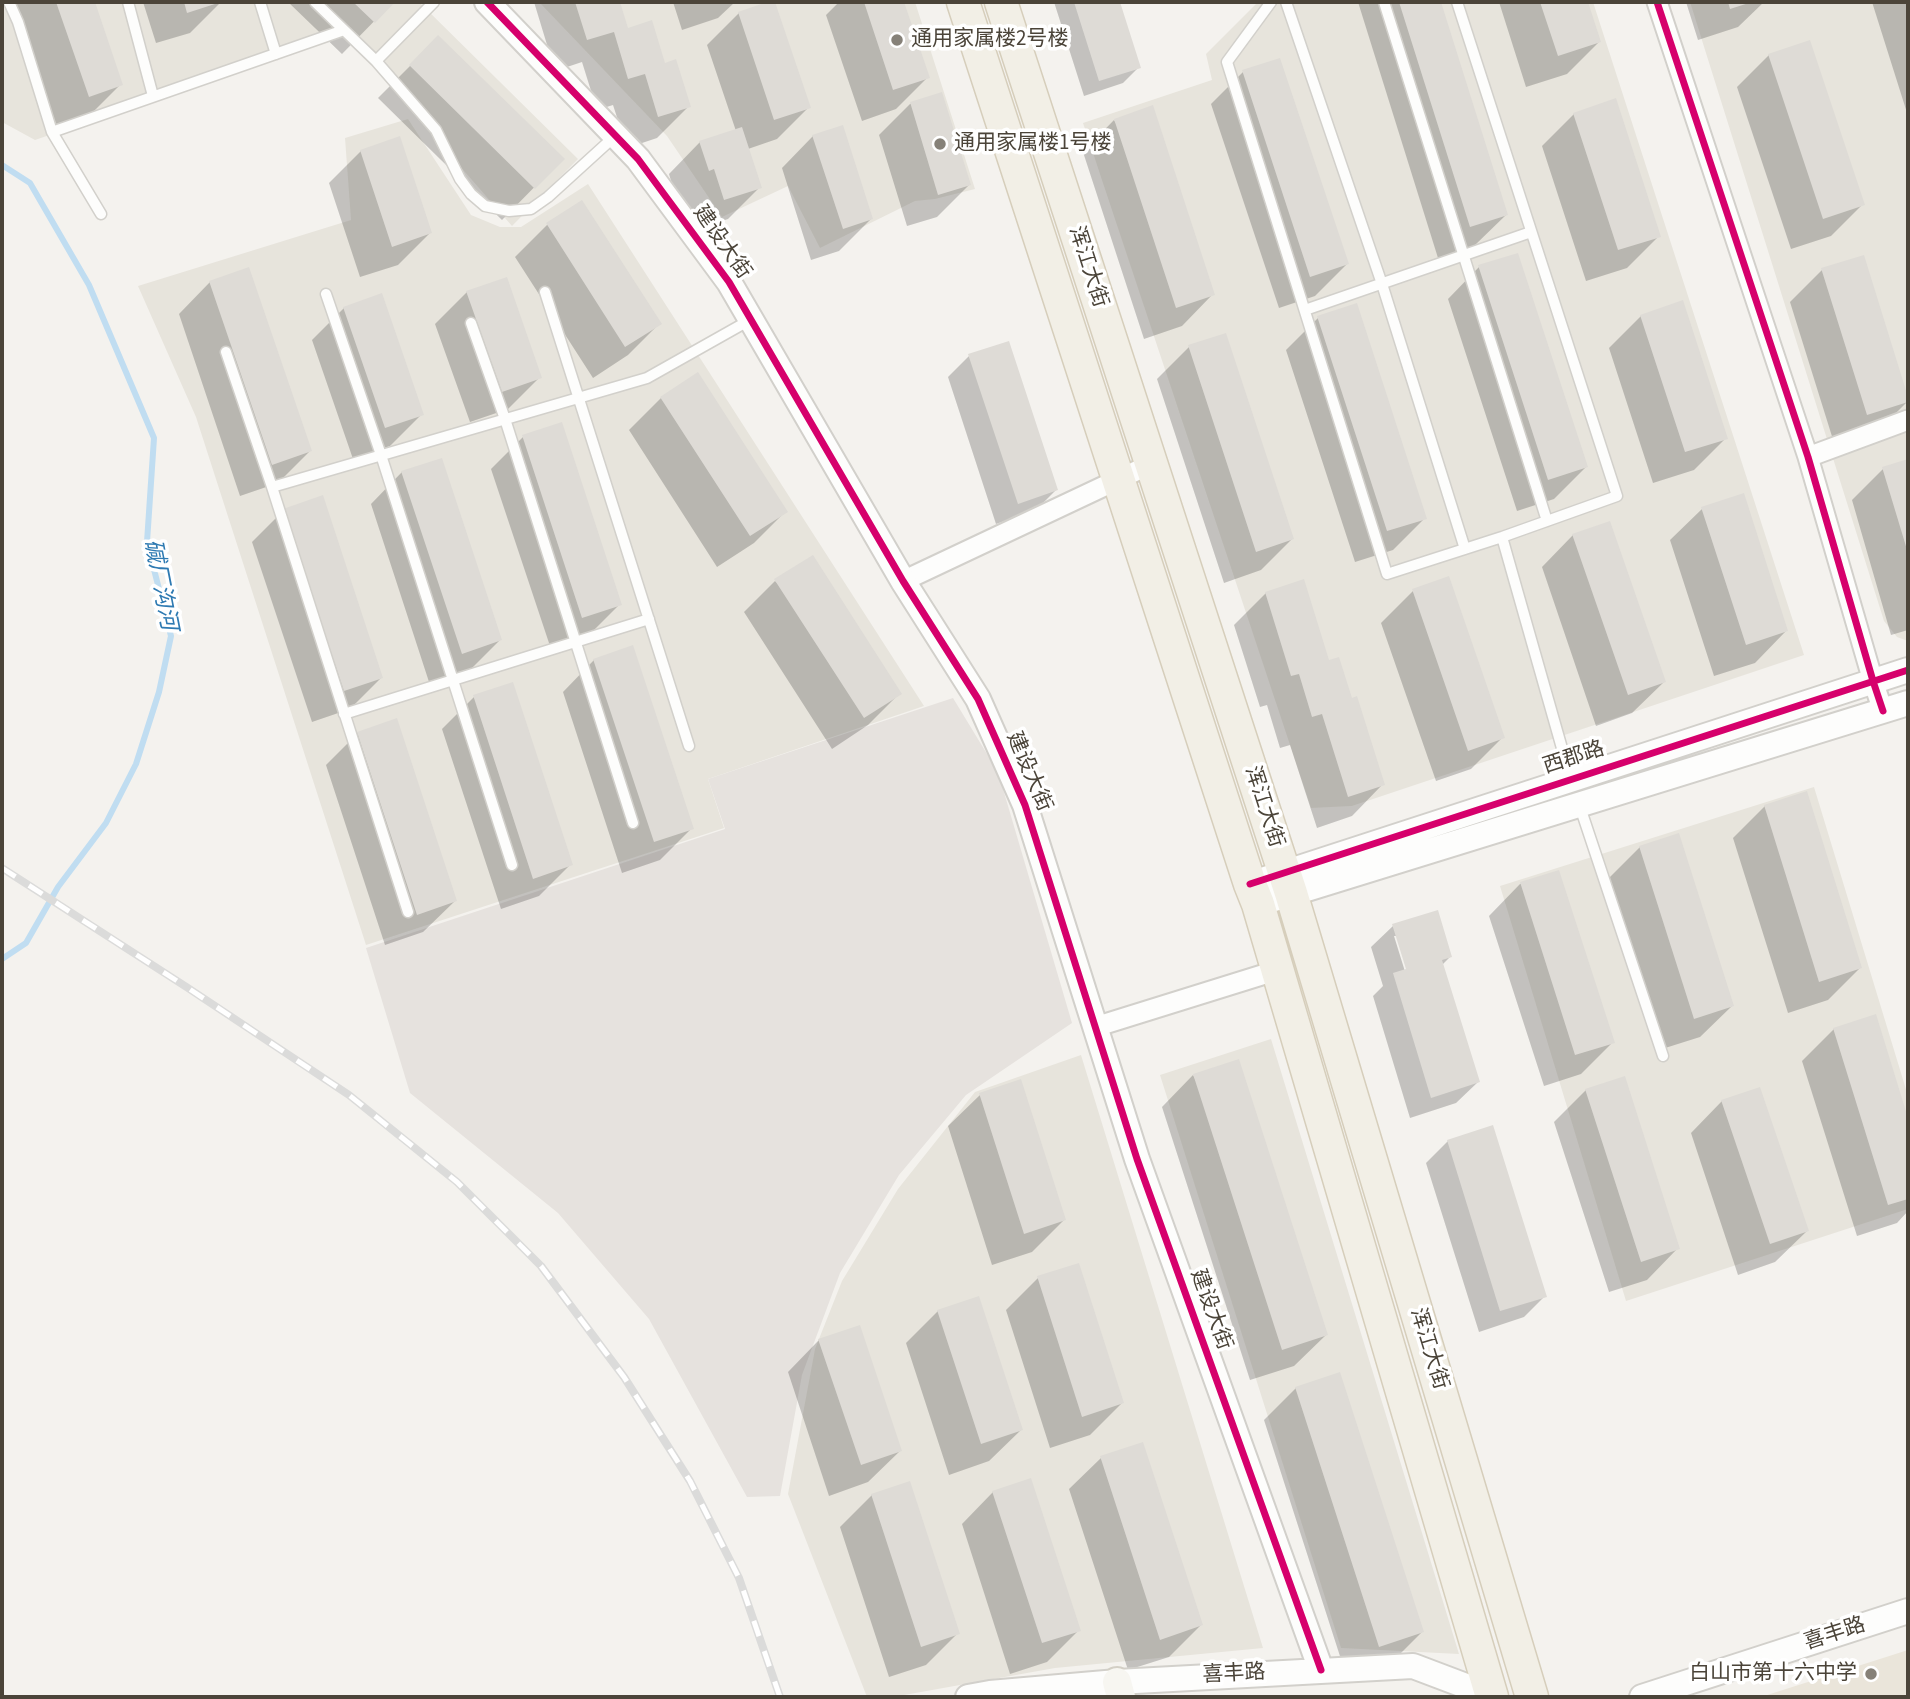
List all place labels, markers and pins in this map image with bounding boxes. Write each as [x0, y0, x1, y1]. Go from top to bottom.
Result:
place label: 通用家属楼2号楼 [911, 27, 1068, 53]
marker: 通用家属楼2号楼 [889, 32, 905, 48]
place label: 通用家属楼1号楼 [954, 131, 1111, 157]
marker: 通用家属楼1号楼 [932, 136, 948, 152]
place label: 白山市第十六中学 [1689, 1661, 1857, 1687]
marker: 白山市第十六中学 [1863, 1666, 1879, 1682]

